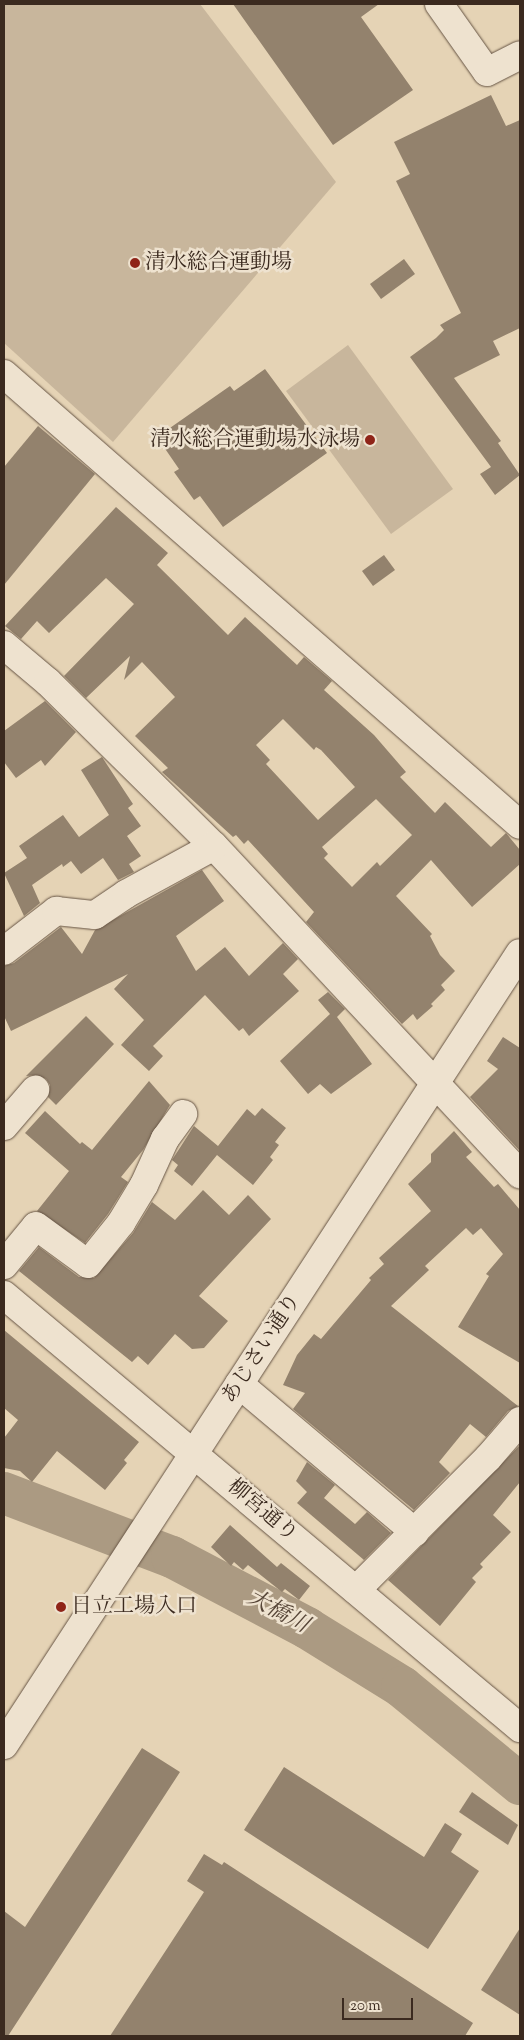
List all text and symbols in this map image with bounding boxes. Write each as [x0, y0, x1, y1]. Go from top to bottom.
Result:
place label: 清水総合運動場 [145, 250, 292, 276]
marker: 清水総合運動場 [129, 257, 141, 269]
place label: 清水総合運動場水泳場 [150, 427, 360, 453]
marker: 清水総合運動場水泳場 [364, 434, 376, 446]
street label: あじさい通り [217, 1289, 307, 1409]
street label: 柳宮通り [222, 1474, 302, 1548]
water label: 大橋川 [242, 1586, 312, 1640]
place label: 日立工場入口 [71, 1594, 197, 1620]
marker: 日立工場入口 [55, 1601, 67, 1613]
scale bar [344, 1988, 415, 2020]
text: 20 m [350, 1996, 381, 2017]

